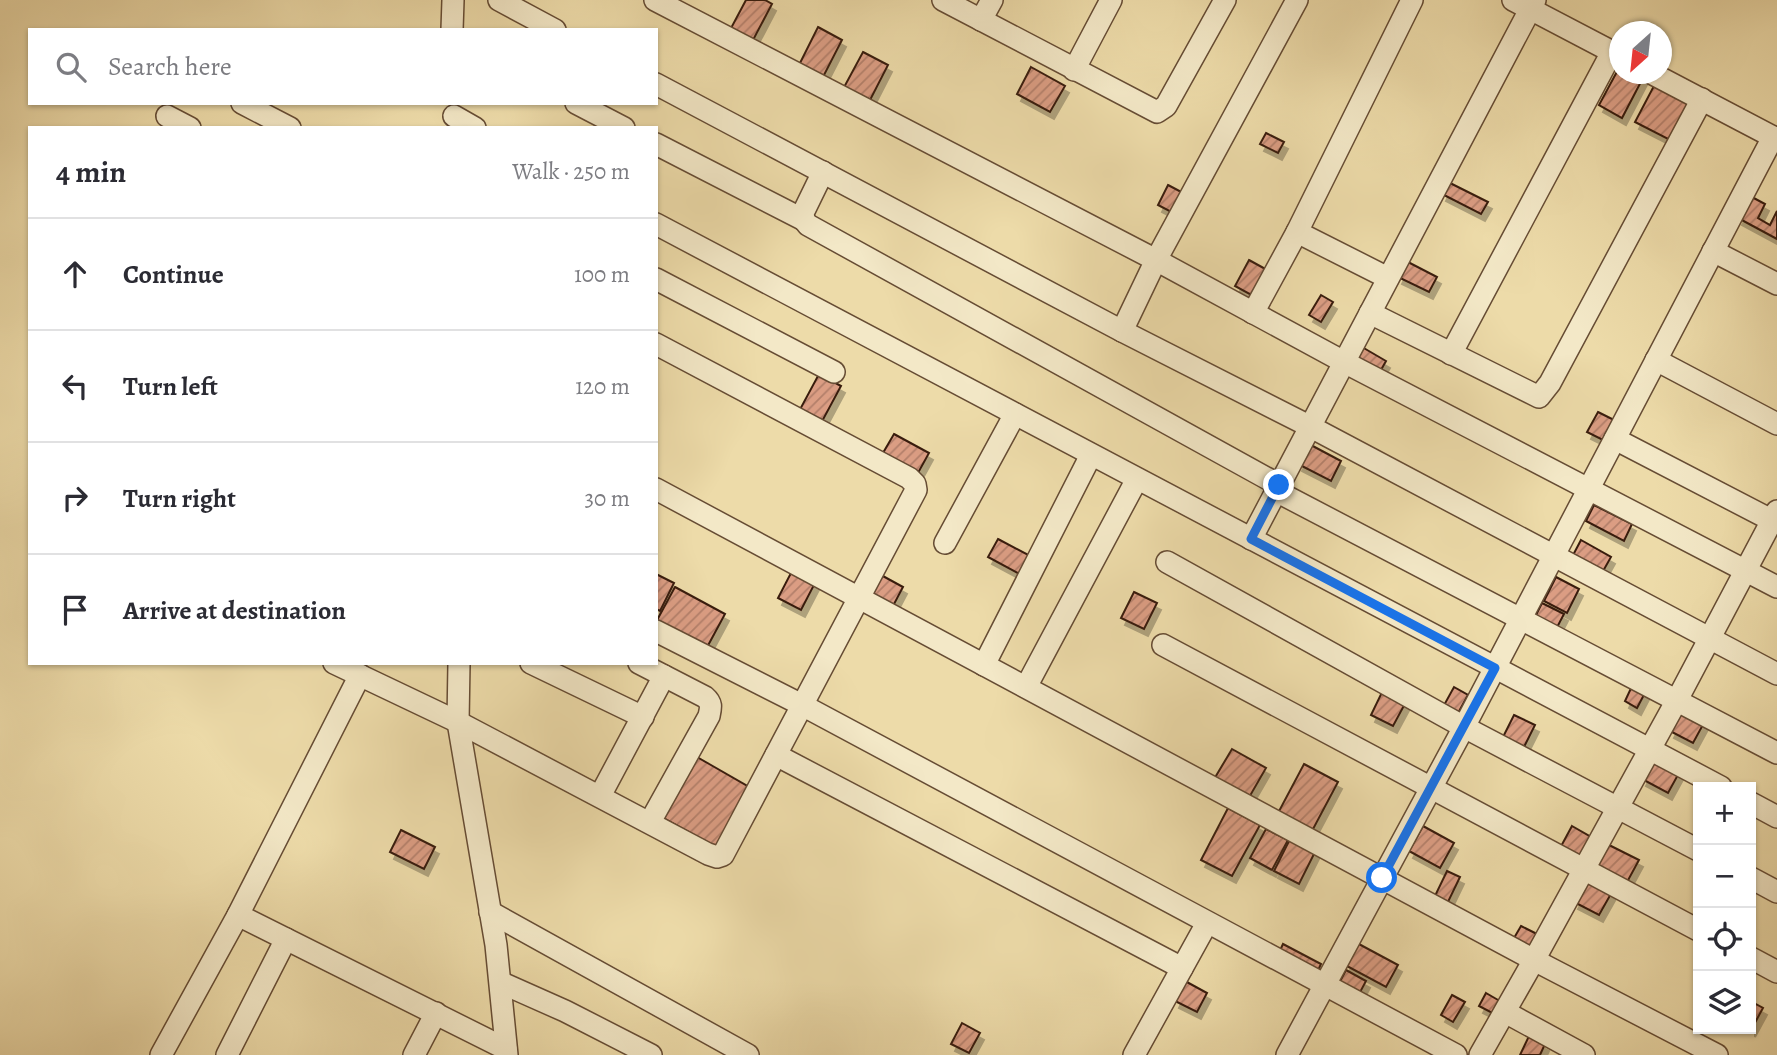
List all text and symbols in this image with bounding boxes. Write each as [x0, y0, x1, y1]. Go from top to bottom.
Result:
north arrow [1609, 21, 1672, 84]
search box [28, 28, 658, 105]
icon: search [52, 48, 90, 86]
text: Search here [108, 49, 232, 84]
text: 4 min [56, 152, 126, 192]
text: Walk · 250 m [512, 156, 630, 187]
icon: ahead [56, 255, 94, 293]
text: Continue [123, 257, 224, 292]
text: 100 m [574, 259, 630, 290]
icon: left [56, 367, 94, 405]
text: Turn left [123, 369, 218, 404]
text: 120 m [575, 371, 630, 402]
route end [1263, 469, 1294, 500]
icon: right [56, 479, 94, 517]
text: Turn right [123, 481, 236, 516]
text: 30 m [584, 483, 630, 514]
icon: arrive [56, 591, 94, 629]
text: Arrive at destination [123, 593, 346, 628]
map controls [1693, 782, 1756, 1034]
button: + [1693, 782, 1756, 845]
button: − [1693, 845, 1756, 908]
route start [1366, 862, 1397, 893]
button: locate [1693, 908, 1756, 971]
button: layers [1693, 971, 1756, 1034]

